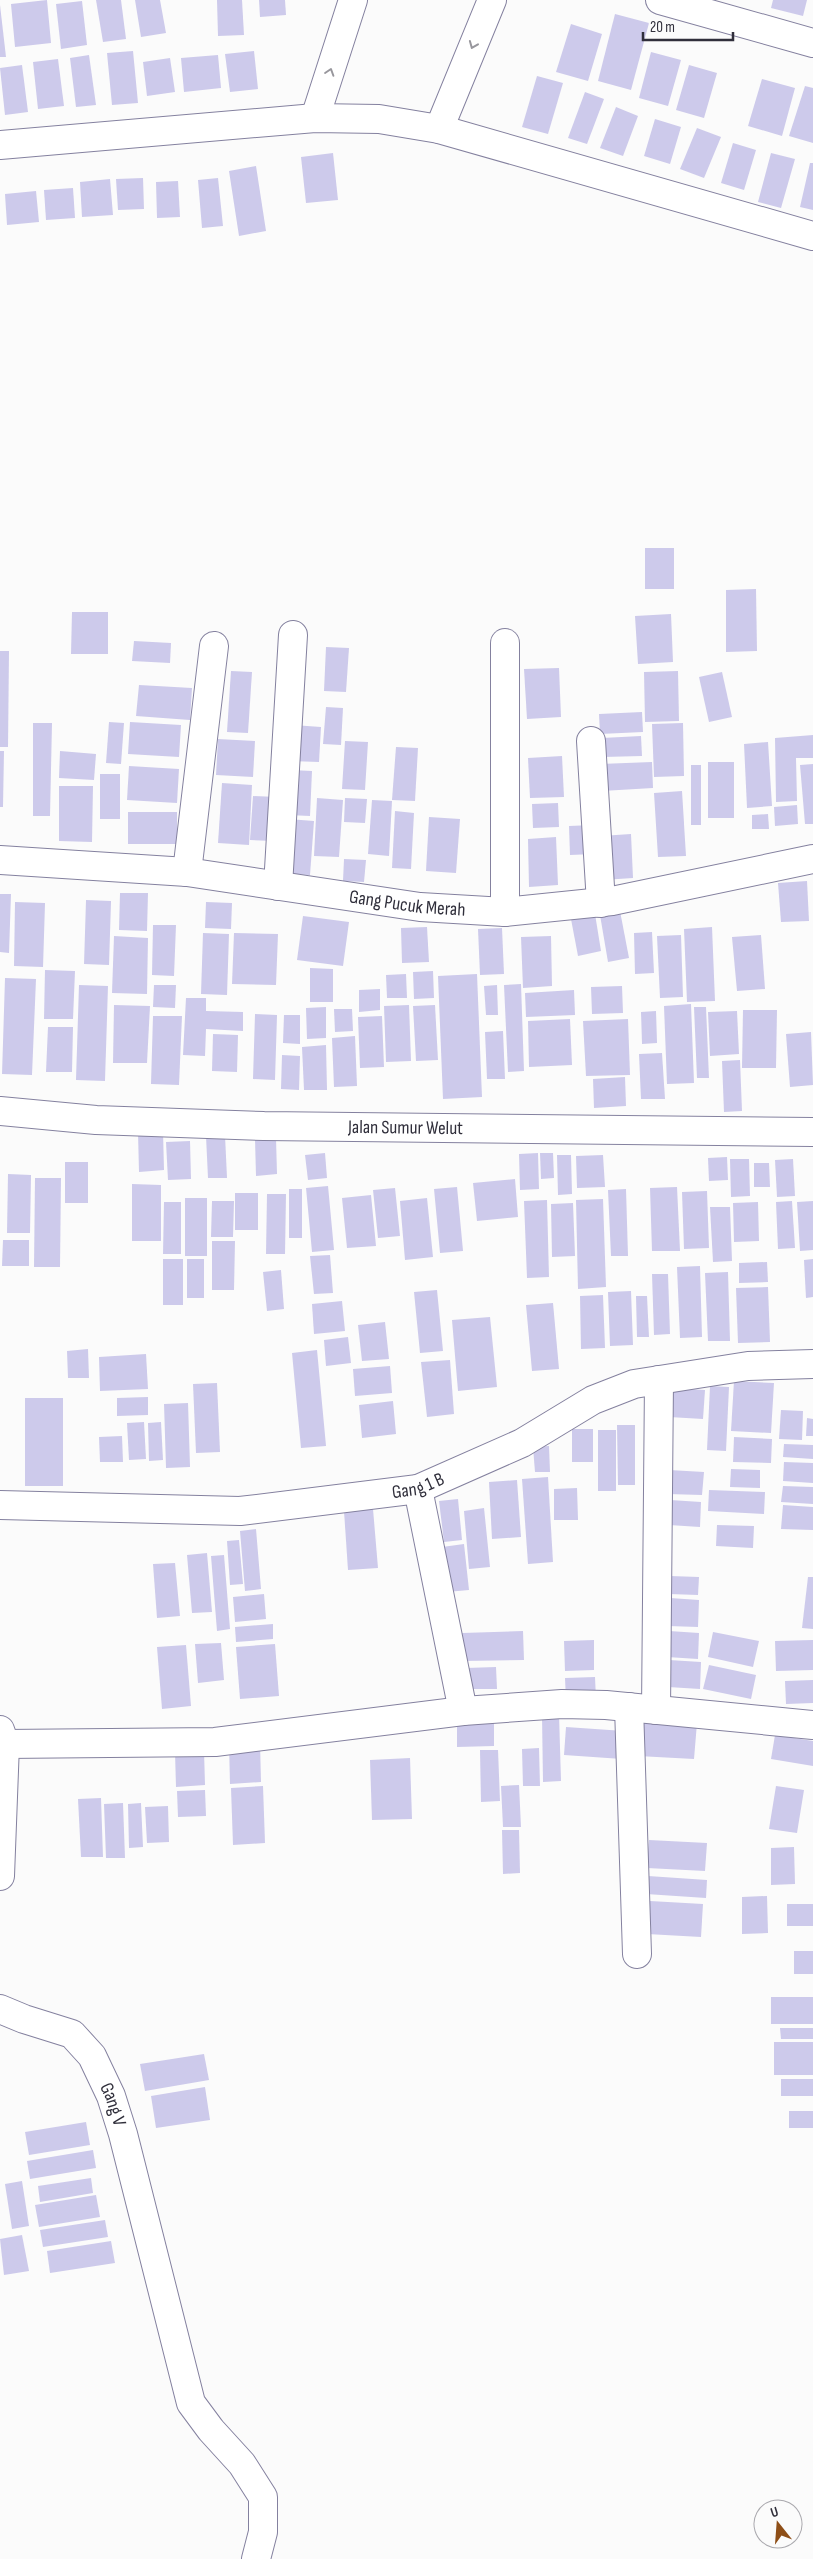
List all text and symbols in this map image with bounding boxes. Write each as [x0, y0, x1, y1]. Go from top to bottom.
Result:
scale bar [643, 10, 733, 42]
text: 20 m [650, 18, 675, 37]
one-way arrow [469, 40, 479, 49]
one-way arrow [324, 68, 334, 76]
street label: Gang Pucuk Merah [348, 885, 466, 921]
street label: Jalan Sumur Welut [347, 1115, 463, 1140]
street label: Gang 1 B [391, 1467, 448, 1504]
street label: Gang V [95, 2079, 131, 2129]
north arrow [753, 2499, 803, 2549]
text: U [768, 2503, 780, 2521]

